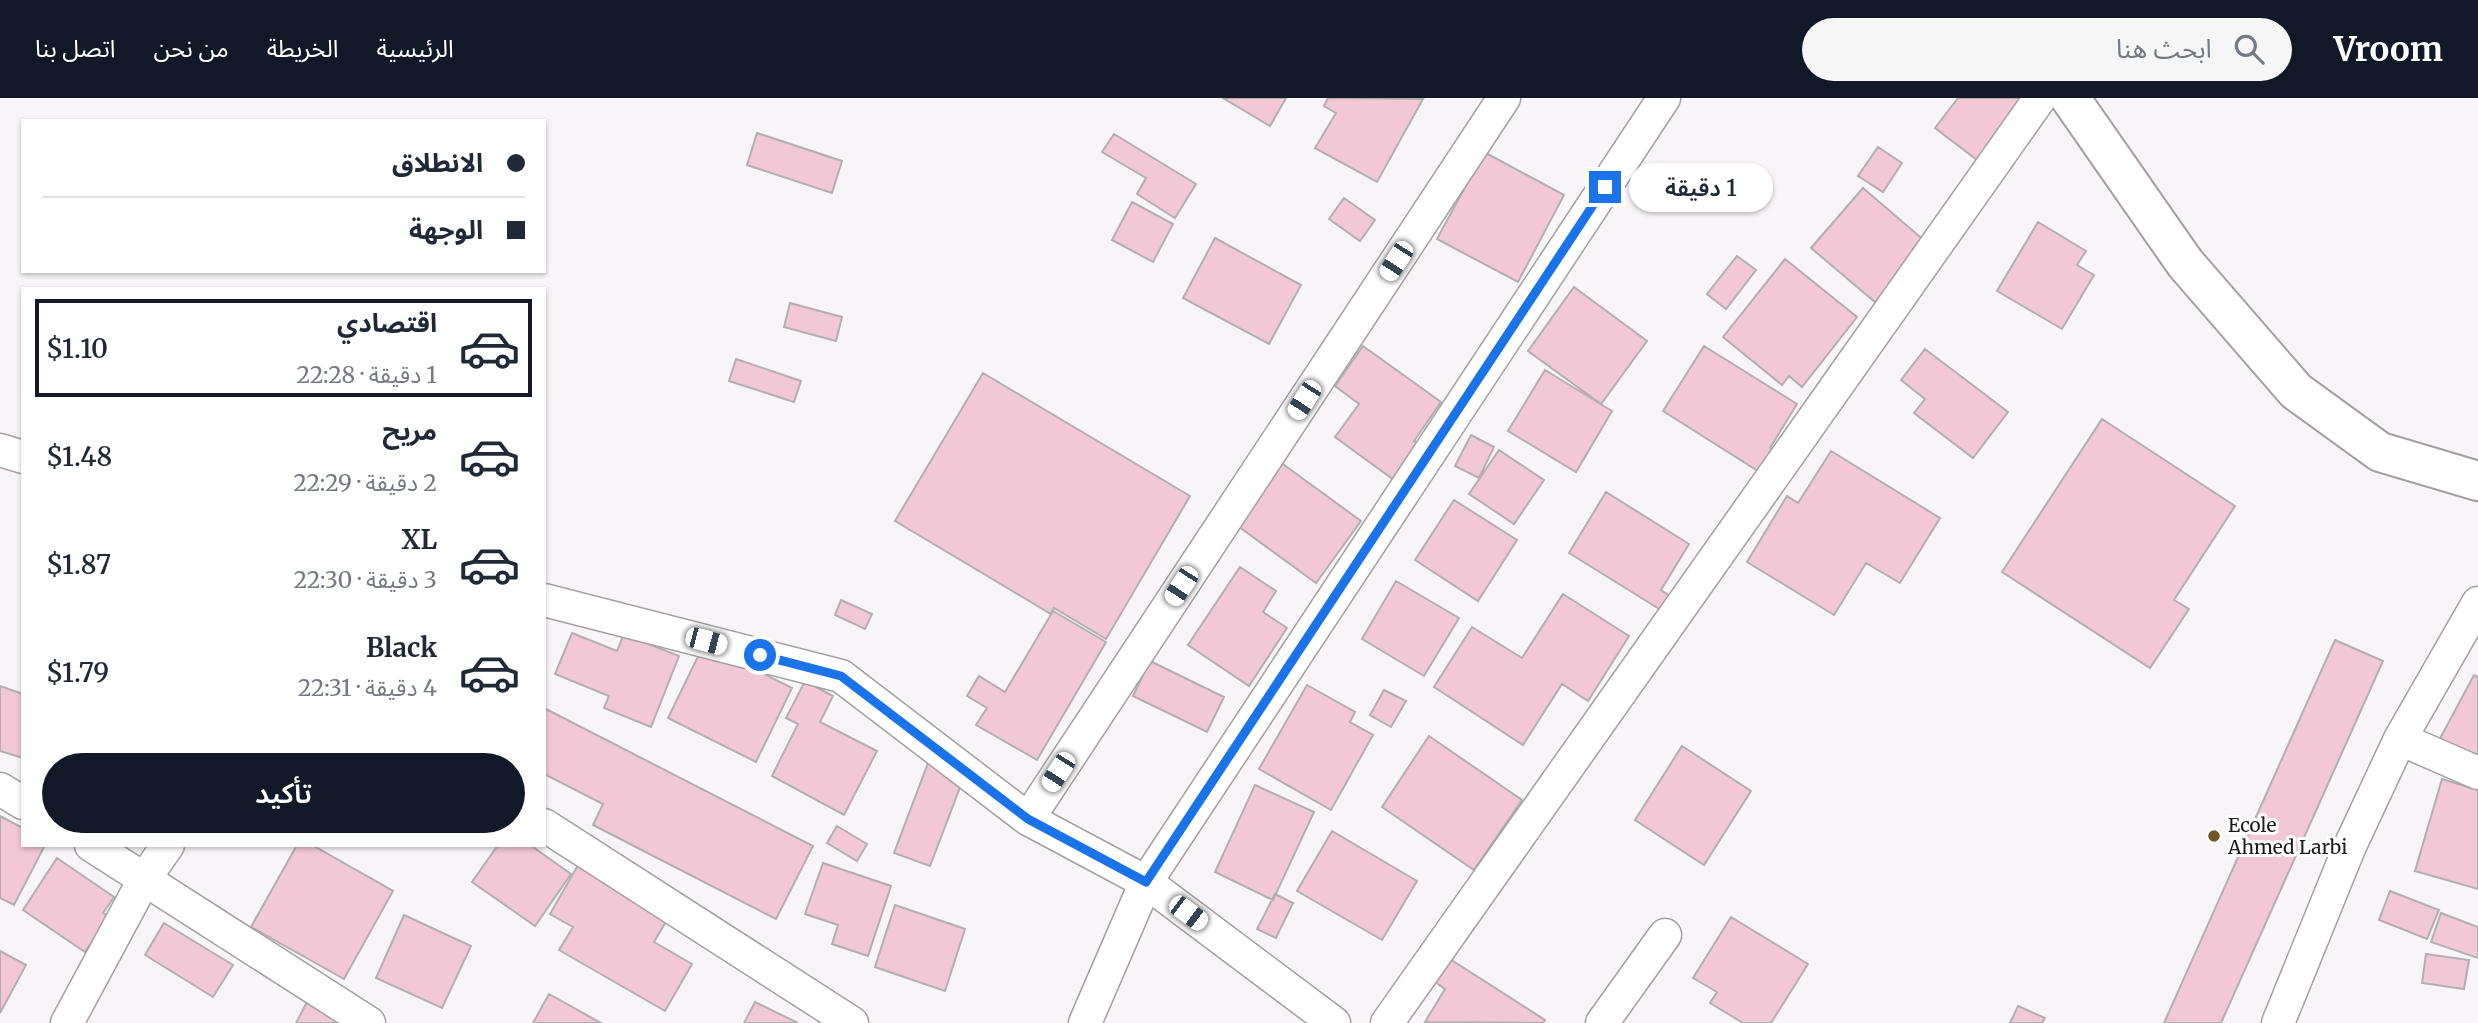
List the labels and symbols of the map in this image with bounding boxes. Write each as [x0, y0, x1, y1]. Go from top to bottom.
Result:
callout: 1 دقيقة [1630, 162, 1773, 212]
route end [1589, 171, 1621, 203]
car [1376, 238, 1417, 284]
car [1284, 377, 1325, 423]
car [1161, 563, 1202, 609]
car [683, 625, 730, 657]
route start [744, 639, 776, 671]
car [1038, 749, 1079, 795]
place label: Ecole Ahmed Larbi [2227, 813, 2347, 859]
marker: Ecole Ahmed Larbi [2206, 828, 2222, 844]
car [1165, 892, 1212, 934]

